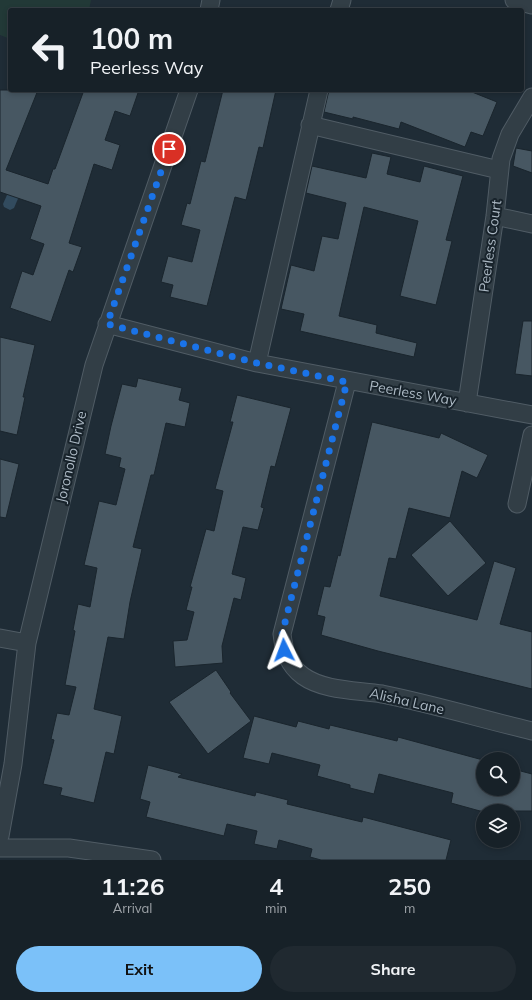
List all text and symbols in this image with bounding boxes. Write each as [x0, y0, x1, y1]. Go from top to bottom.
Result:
text: 100 m [90, 21, 173, 56]
icon: left [24, 24, 76, 76]
text: Peerless Way [90, 56, 203, 79]
pin [152, 132, 186, 166]
icon: arrive [158, 138, 180, 160]
street label: Peerless Court [475, 199, 505, 293]
street label: Peerless Way [368, 376, 459, 410]
street label: Joronollo Drive [52, 409, 90, 505]
position arrow [263, 629, 305, 671]
street label: Alisha Lane [368, 684, 446, 718]
map controls [476, 752, 520, 848]
button: search [476, 752, 520, 796]
button: layers [476, 804, 520, 848]
text: 11:26 [101, 871, 164, 901]
text: 4 [269, 871, 283, 901]
text: 250 [388, 871, 431, 901]
text: Arrival [113, 900, 152, 916]
text: min [265, 900, 287, 916]
text: m [404, 900, 415, 916]
button: Exit [16, 946, 262, 992]
button: Share [270, 946, 516, 992]

